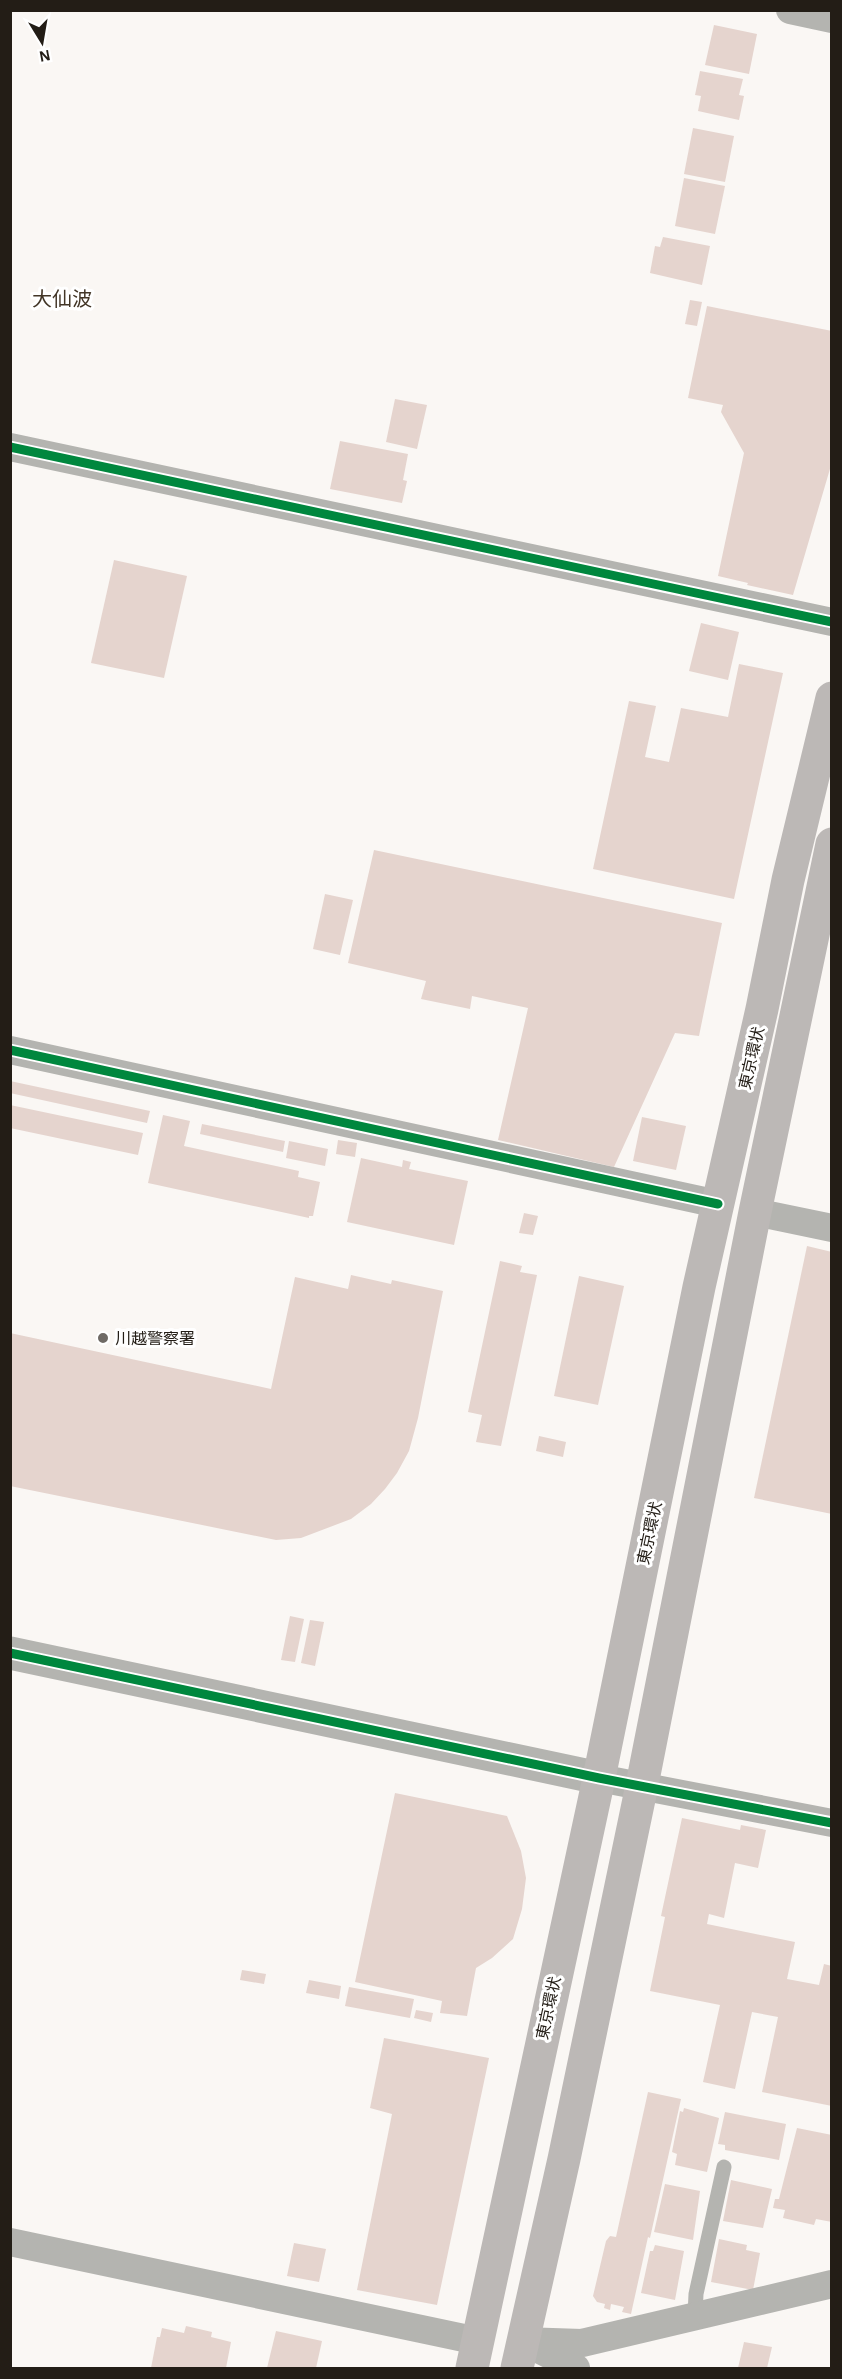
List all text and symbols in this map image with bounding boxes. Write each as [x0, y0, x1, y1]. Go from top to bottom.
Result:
north arrow [12, 12, 72, 72]
text: N [38, 47, 52, 65]
district label: 大仙波 [32, 289, 92, 310]
street label: 東京環状 [736, 1025, 767, 1091]
place label: 川越警察署 [115, 1330, 195, 1347]
marker: 川越警察署 [96, 1331, 110, 1345]
street label: 東京環状 [635, 1500, 664, 1566]
street label: 東京環状 [534, 1975, 563, 2041]

